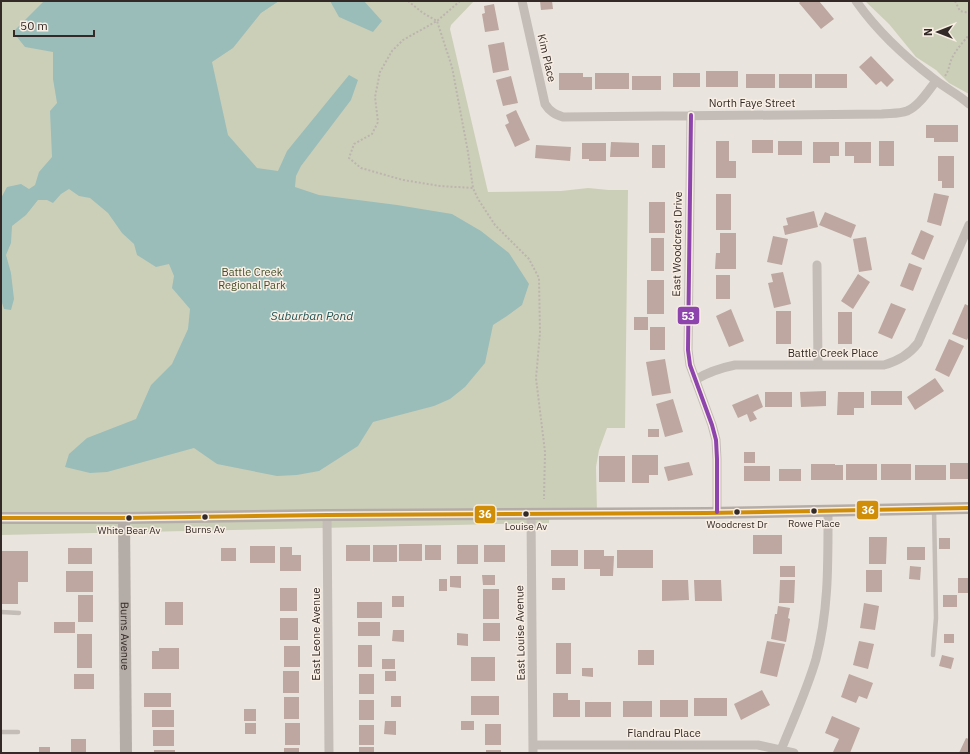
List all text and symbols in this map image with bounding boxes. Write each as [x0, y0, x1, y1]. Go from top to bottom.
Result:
scale bar [14, 12, 94, 38]
north arrow [918, 12, 958, 52]
text: 50 m [20, 18, 48, 33]
text: N [921, 28, 935, 36]
street label: Kim Place [535, 33, 559, 83]
street label: North Faye Street [709, 96, 795, 110]
street label: East Woodcrest Drive [669, 191, 685, 297]
park label: Battle Creek Regional Park [218, 265, 286, 292]
line badge: 53 [677, 306, 700, 325]
water label: Suburban Pond [271, 308, 353, 323]
text: 53 [681, 309, 695, 323]
street label: Battle Creek Place [788, 346, 878, 360]
line badge: 36 [856, 500, 879, 520]
text: 36 [861, 503, 875, 517]
line badge: 36 [474, 505, 496, 524]
marker: Rowe Place [809, 506, 819, 516]
text: 36 [478, 507, 492, 521]
marker: Woodcrest Dr [732, 507, 742, 517]
marker: Louise Av [521, 509, 531, 519]
marker: Burns Av [200, 512, 210, 522]
marker: White Bear Av [124, 513, 134, 523]
place label: Rowe Place [788, 517, 840, 530]
place label: Woodcrest Dr [707, 518, 768, 531]
place label: Louise Av [505, 520, 547, 533]
place label: Burns Av [185, 523, 225, 536]
place label: White Bear Av [98, 524, 161, 537]
street label: East Louise Avenue [512, 585, 528, 681]
street label: East Leone Avenue [309, 587, 323, 681]
street label: Burns Avenue [118, 602, 132, 670]
street label: Flandrau Place [627, 726, 701, 740]

